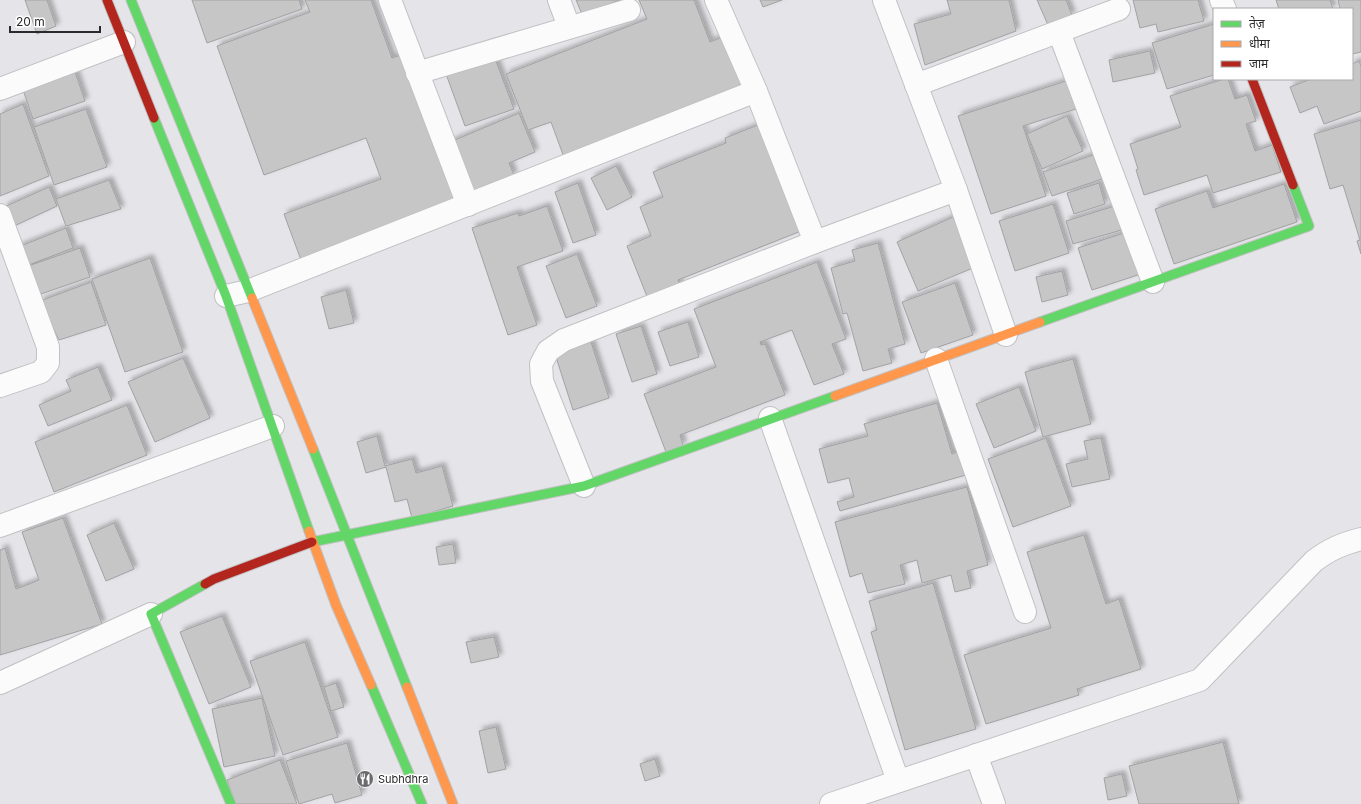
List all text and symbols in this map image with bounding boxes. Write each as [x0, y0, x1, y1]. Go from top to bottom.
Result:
scale bar [10, 8, 100, 34]
legend [1213, 8, 1353, 80]
text: 20 m [16, 14, 45, 29]
text: तेज़ [1249, 16, 1266, 31]
text: धीमा [1249, 36, 1271, 51]
text: जाम [1249, 56, 1269, 71]
restaurant icon: Subhdhra [355, 769, 375, 789]
place label: Subhdhra [378, 772, 428, 786]

